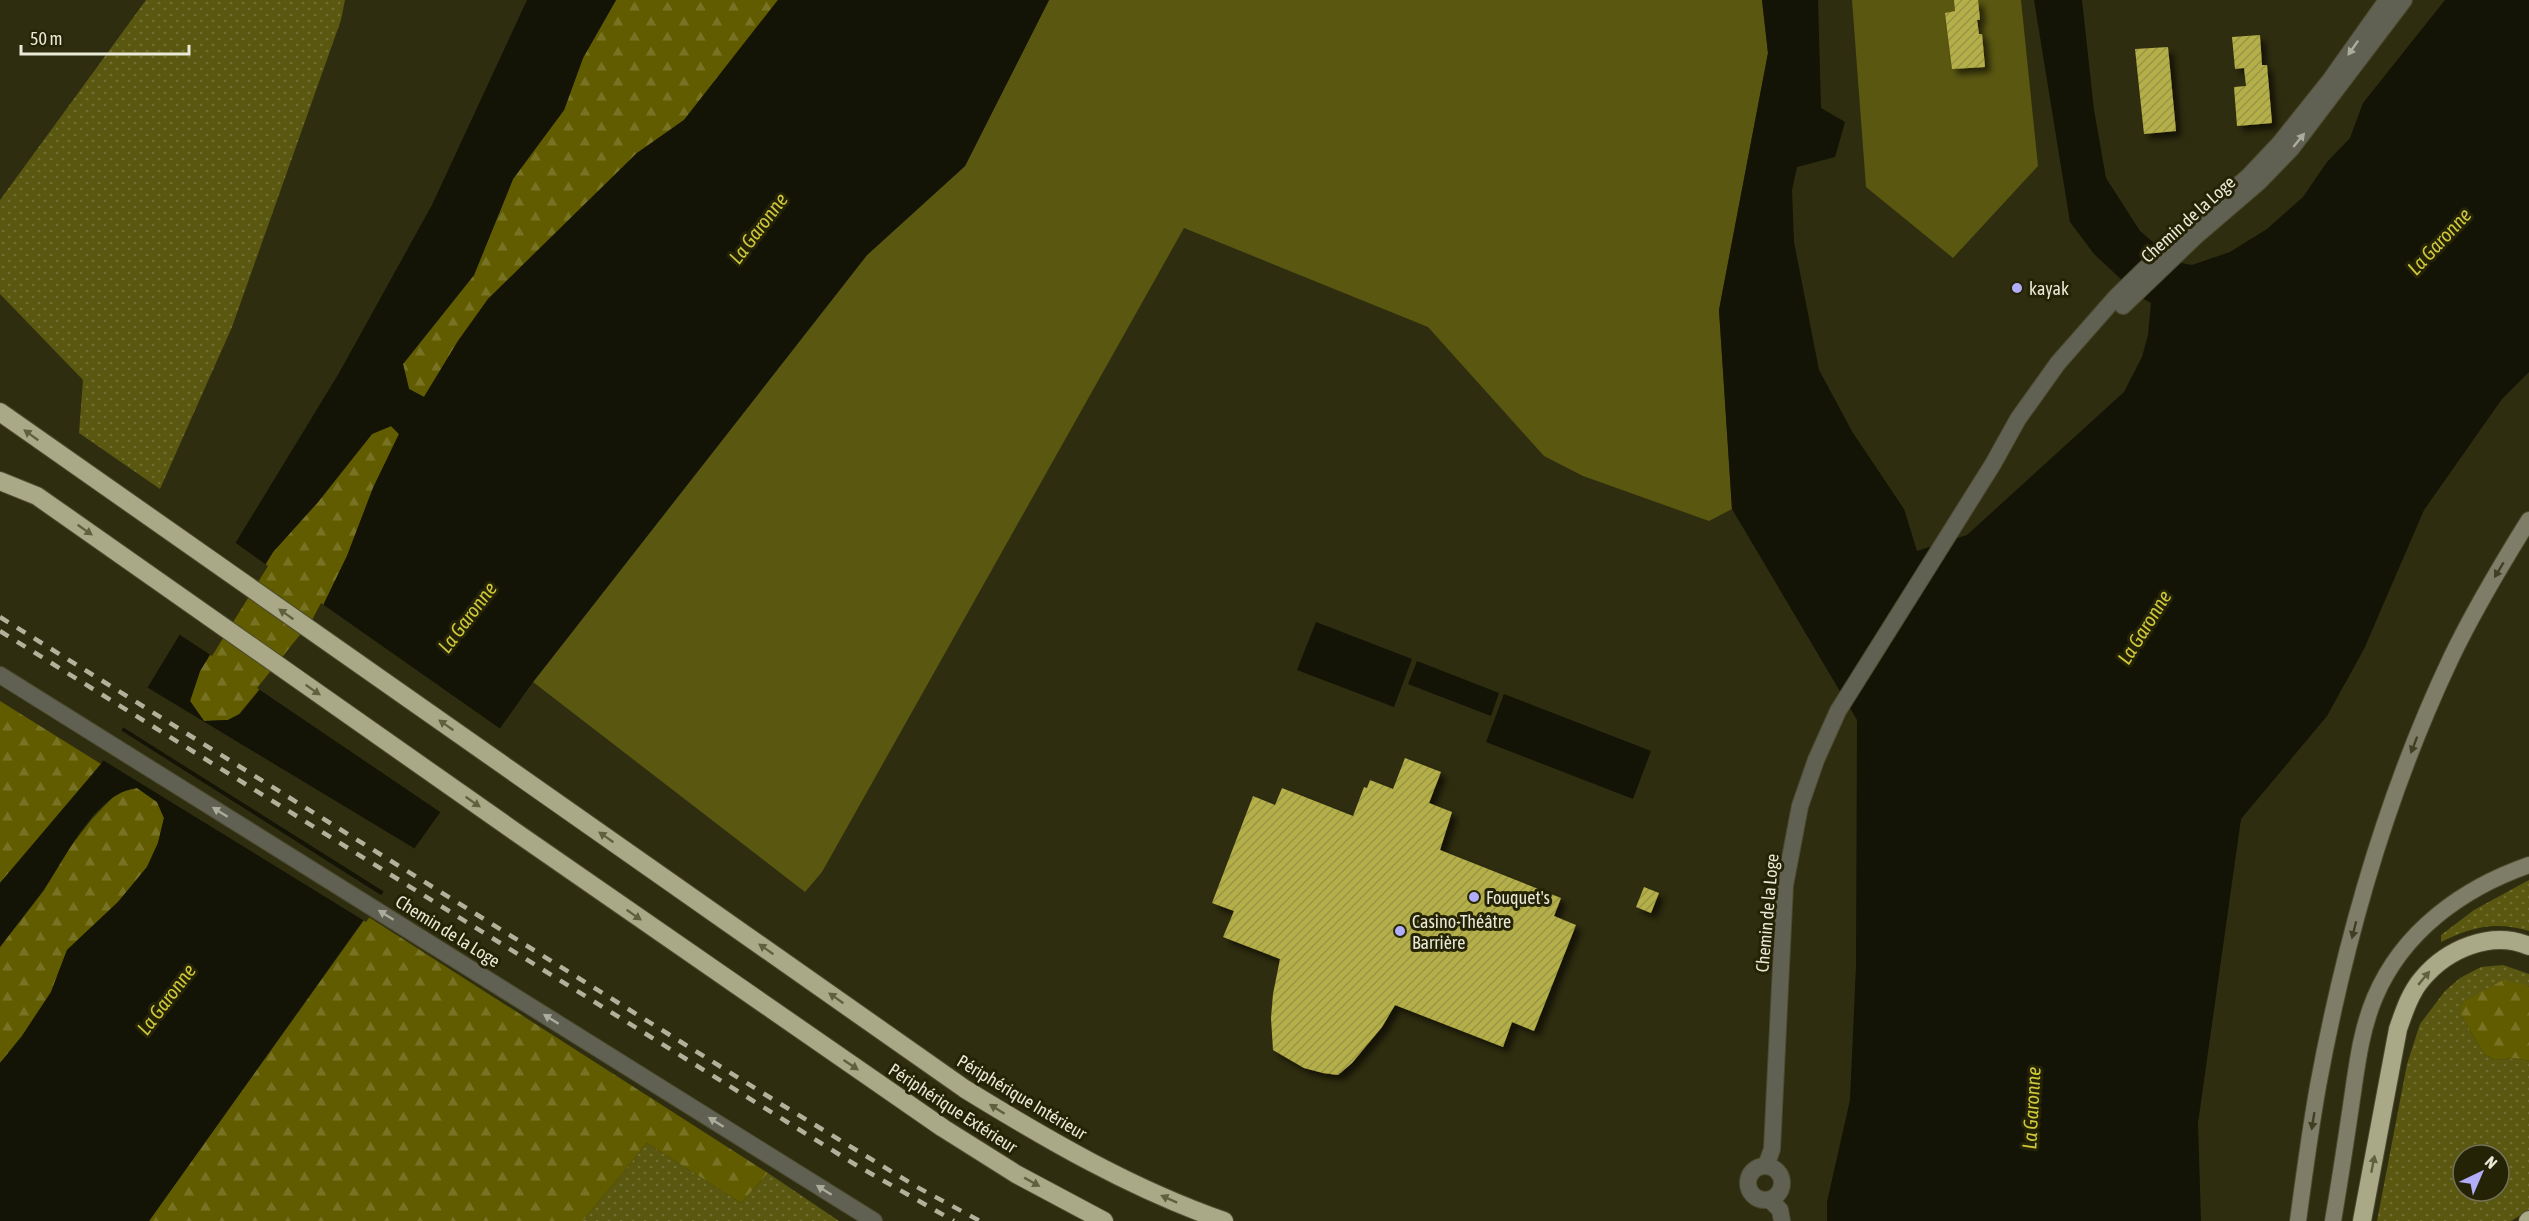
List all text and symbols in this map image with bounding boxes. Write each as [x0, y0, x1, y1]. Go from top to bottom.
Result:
scale bar [21, 18, 189, 56]
text: 50 m [30, 28, 62, 49]
one-way arrow [2347, 39, 2358, 56]
one-way arrow [2292, 133, 2305, 148]
street label: Chemin de la Loge [2137, 171, 2239, 267]
water label: La Garonne [724, 188, 792, 268]
water label: La Garonne [2402, 203, 2476, 279]
place label: kayak [2029, 278, 2069, 299]
marker: kayak [2010, 281, 2024, 295]
one-way arrow [24, 429, 40, 441]
one-way arrow [77, 523, 93, 535]
one-way arrow [2493, 562, 2504, 578]
water label: La Garonne [433, 577, 501, 657]
water label: La Garonne [2112, 586, 2176, 668]
one-way arrow [279, 608, 295, 620]
one-way arrow [305, 684, 321, 696]
one-way arrow [438, 720, 454, 731]
one-way arrow [2409, 736, 2418, 754]
one-way arrow [464, 796, 480, 808]
one-way arrow [212, 807, 229, 818]
one-way arrow [598, 831, 614, 843]
street label: Chemin de la Loge [1751, 853, 1783, 973]
place label: Fouquet's [1486, 887, 1550, 908]
marker: Fouquet's [1467, 890, 1481, 904]
street label: Chemin de la Loge [392, 891, 504, 971]
one-way arrow [626, 909, 642, 921]
one-way arrow [378, 910, 394, 921]
place label: Casino-Théâtre Barrière [1412, 911, 1511, 953]
one-way arrow [2349, 922, 2358, 940]
marker: Casino-Théâtre Barrière [1393, 924, 1407, 938]
one-way arrow [758, 943, 774, 955]
water label: La Garonne [132, 959, 200, 1039]
one-way arrow [2417, 971, 2430, 986]
one-way arrow [829, 992, 845, 1004]
one-way arrow [543, 1013, 559, 1024]
street label: Périphérique Intérieur [954, 1050, 1091, 1144]
one-way arrow [843, 1059, 859, 1070]
street label: Périphérique Extérieur [885, 1059, 1022, 1158]
water label: La Garonne [2017, 1066, 2045, 1150]
one-way arrow [989, 1103, 1005, 1114]
one-way arrow [2308, 1112, 2317, 1131]
one-way arrow [708, 1117, 724, 1128]
north arrow [2451, 1143, 2511, 1203]
text: N [2482, 1152, 2501, 1172]
one-way arrow [2369, 1154, 2378, 1173]
one-way arrow [1024, 1177, 1040, 1188]
one-way arrow [816, 1185, 832, 1196]
one-way arrow [1161, 1195, 1178, 1204]

